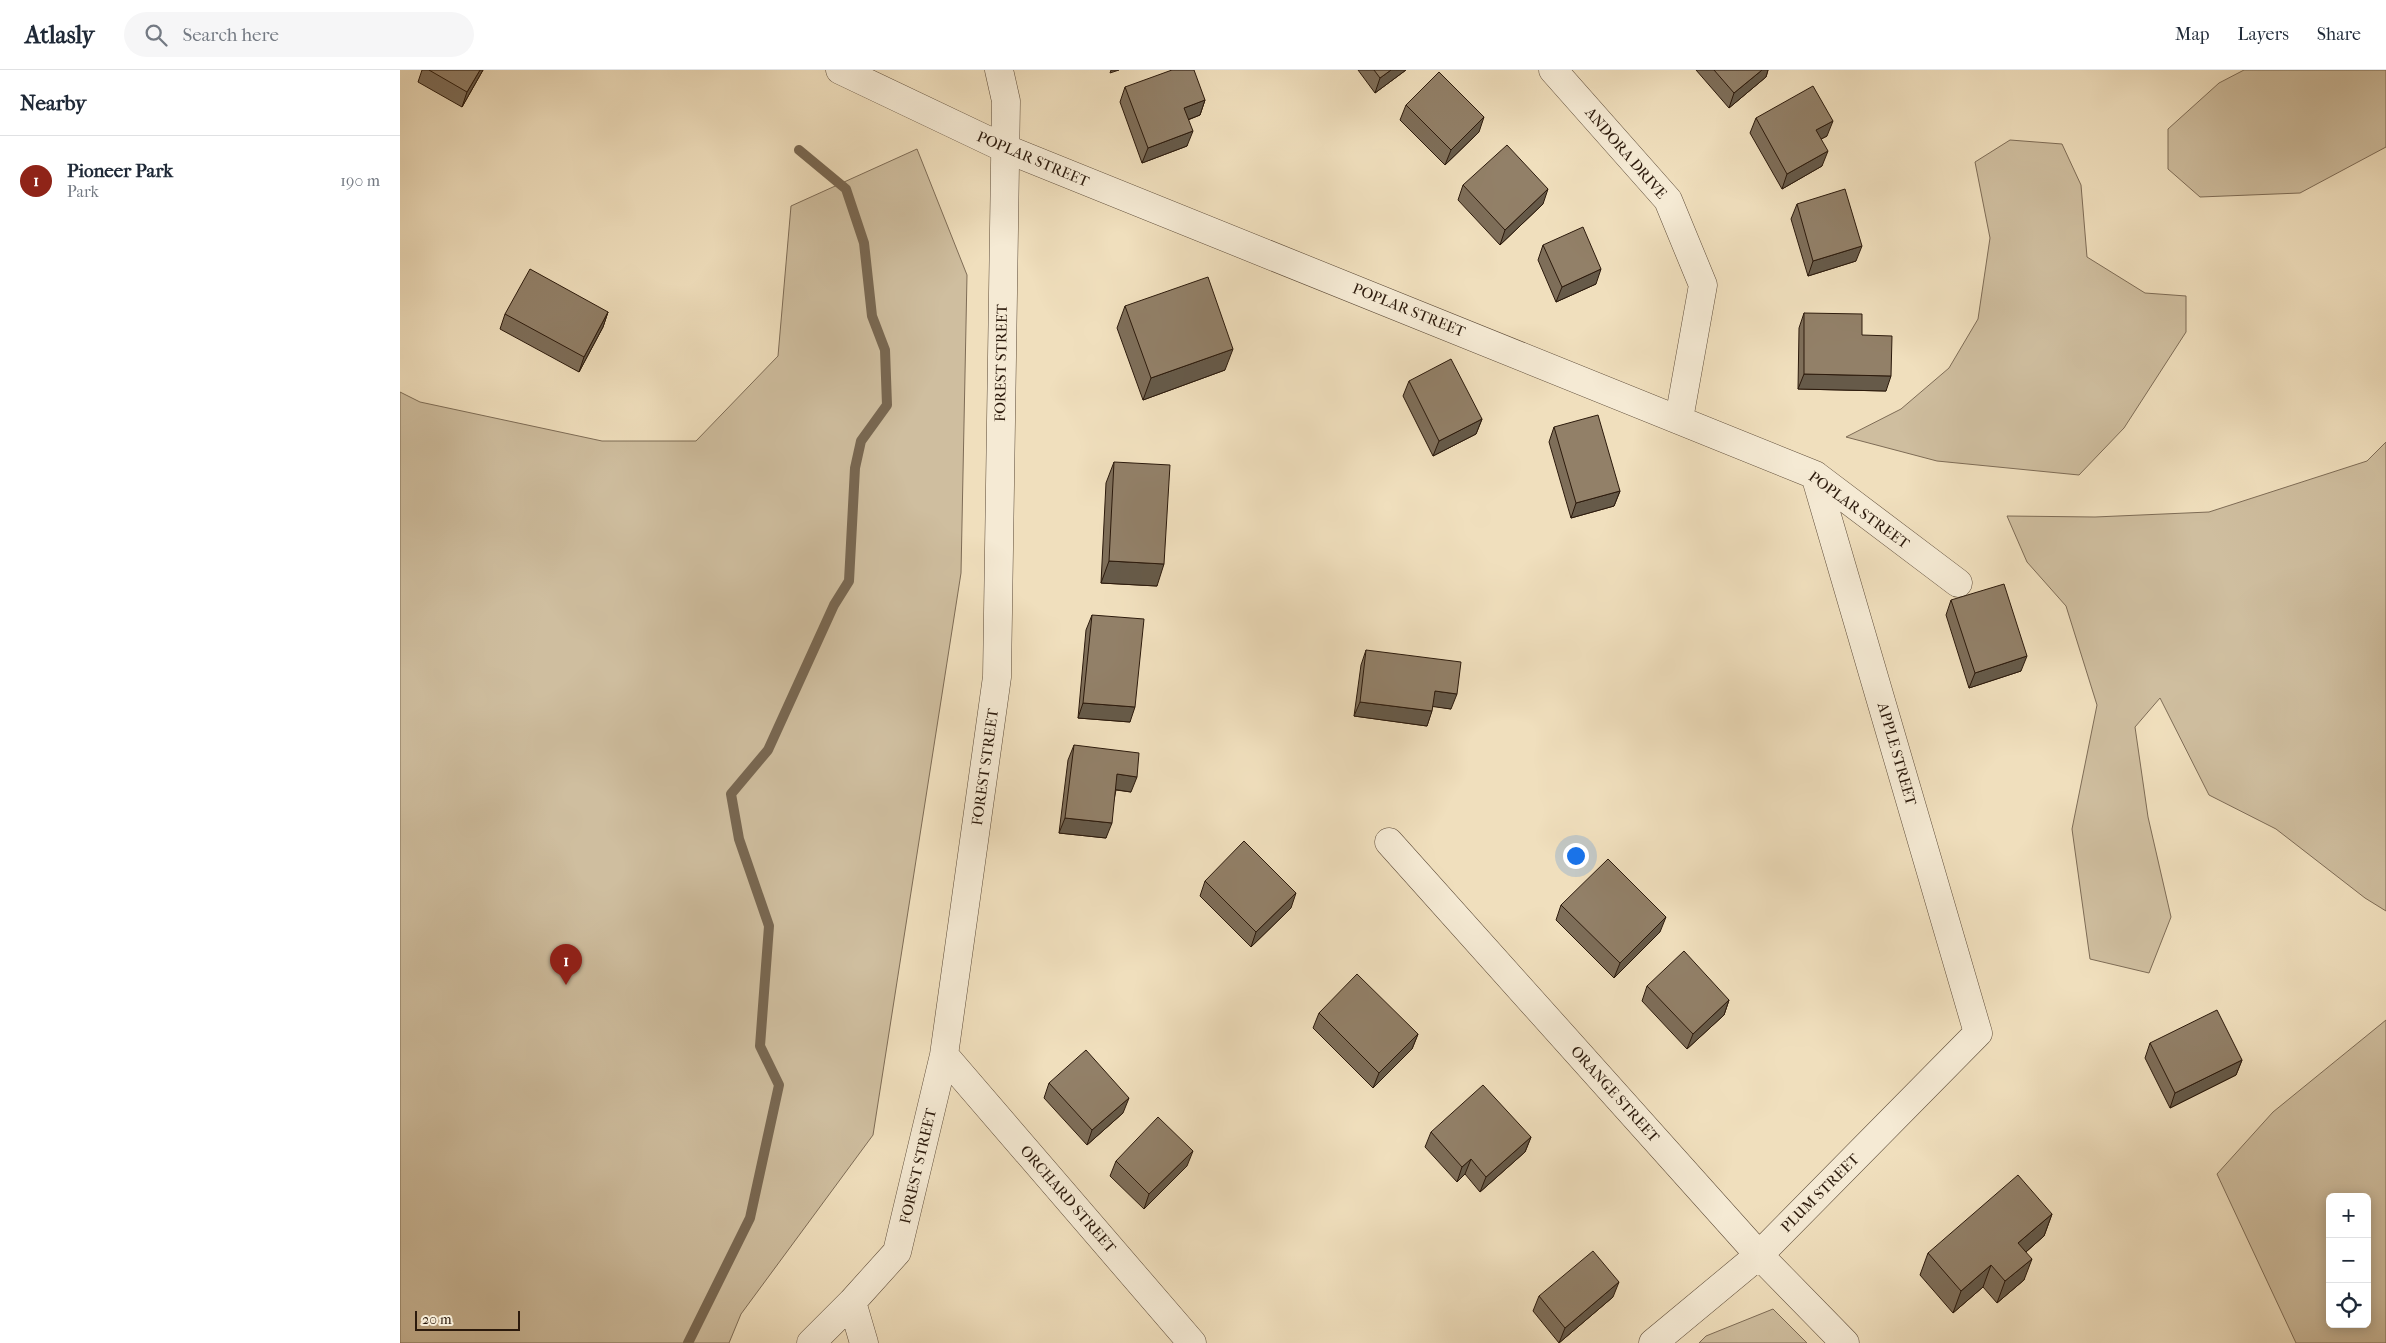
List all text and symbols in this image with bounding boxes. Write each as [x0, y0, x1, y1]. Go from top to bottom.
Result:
search box [124, 12, 474, 57]
text: Atlasly [25, 21, 94, 49]
icon: search [142, 21, 170, 49]
text: Search here [182, 24, 279, 46]
text: Map [2175, 24, 2209, 45]
text: Layers [2237, 24, 2289, 45]
text: Share [2317, 24, 2361, 45]
text: Nearby [20, 91, 86, 115]
street label: ANDORA DRIVE [1581, 103, 1671, 202]
street label: POPLAR STREET [974, 127, 1093, 191]
text: Pioneer Park [67, 160, 173, 182]
text: 1 [33, 171, 39, 190]
text: 190 m [340, 171, 380, 190]
text: Park [67, 182, 99, 201]
street label: POPLAR STREET [1350, 279, 1469, 341]
street label: FOREST STREET [991, 303, 1011, 422]
street label: POPLAR STREET [1805, 467, 1914, 553]
street label: APPLE STREET [1873, 699, 1921, 808]
street label: FOREST STREET [968, 706, 1002, 827]
your location [1563, 843, 1589, 869]
pin: 1 [550, 944, 582, 985]
street label: ORANGE STREET [1567, 1042, 1664, 1147]
street label: FOREST STREET [896, 1106, 940, 1226]
street label: ORCHARD STREET [1016, 1142, 1120, 1257]
street label: PLUM STREET [1777, 1149, 1864, 1236]
map controls [2326, 1193, 2371, 1328]
button: + [2326, 1193, 2371, 1238]
button: − [2326, 1238, 2371, 1283]
button: locate [2326, 1283, 2371, 1328]
scale bar [415, 1308, 520, 1331]
text: 20 m [422, 1311, 452, 1328]

